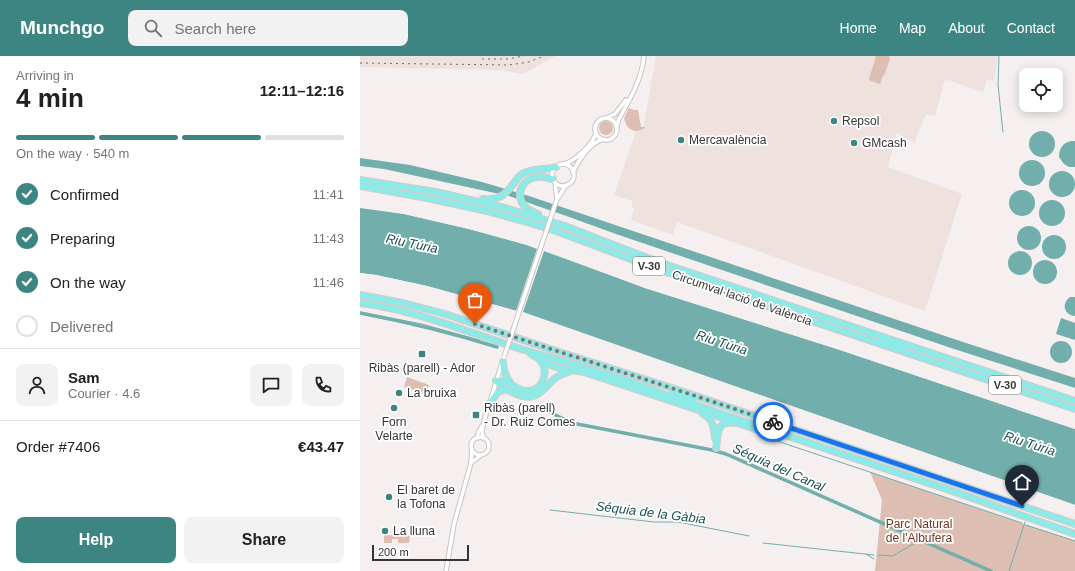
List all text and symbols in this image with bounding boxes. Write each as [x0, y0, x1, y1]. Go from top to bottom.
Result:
search box [128, 10, 408, 46]
text: Munchgo [20, 17, 104, 38]
icon: search [142, 17, 164, 39]
text: Search here [174, 20, 256, 37]
text: Home [840, 20, 877, 36]
text: Map [899, 20, 926, 36]
text: About [948, 20, 985, 36]
text: Contact [1007, 20, 1055, 36]
text: Arriving in [16, 68, 74, 83]
map controls [1019, 68, 1063, 112]
button: locate [1019, 68, 1063, 112]
text: 12:11–12:16 [260, 82, 344, 99]
text: 4 min [16, 83, 84, 113]
place label: Repsol [842, 114, 879, 128]
marker: Repsol [829, 116, 839, 126]
place label: Mercavalència [689, 133, 767, 147]
marker: Mercavalència [676, 135, 686, 145]
place label: GMcash [862, 136, 907, 150]
marker: GMcash [849, 138, 859, 148]
text: On the way · 540 m [16, 146, 129, 161]
icon: check [16, 183, 38, 205]
text: Confirmed [50, 186, 119, 203]
text: 11:41 [312, 187, 344, 202]
icon: check [16, 227, 38, 249]
text: Preparing [50, 230, 115, 247]
text: 11:43 [312, 231, 344, 246]
water label: Riu Túria [385, 231, 439, 256]
road number: V-30 [633, 257, 665, 275]
street label: Circumval·lació de València [670, 267, 814, 329]
icon: check [16, 271, 38, 293]
text: On the way [50, 274, 126, 291]
text: 11:46 [312, 275, 344, 290]
pin [458, 283, 492, 324]
icon: bag [464, 289, 486, 311]
text: Delivered [50, 318, 113, 335]
water label: Riu Túria [694, 327, 749, 358]
marker: Ribàs (parell) - Ador [417, 349, 427, 359]
place label: Ribàs (parell) - Ador [369, 361, 475, 375]
button: person [16, 364, 58, 406]
button: chat [250, 364, 292, 406]
button: phone [302, 364, 344, 406]
text: Sam [68, 369, 100, 386]
road number: V-30 [989, 376, 1021, 394]
text: Courier · 4.6 [68, 386, 140, 401]
place label: La bruixa [407, 386, 457, 400]
marker: La bruixa [394, 388, 404, 398]
place label: Ribàs (parell) - Dr. Ruiz Comes [484, 401, 575, 429]
courier [753, 402, 793, 442]
marker: Forn Velarte [389, 403, 399, 413]
marker: Ribàs (parell) - Dr. Ruiz Comes [471, 410, 481, 420]
icon: bike [762, 411, 784, 433]
place label: Forn Velarte [375, 415, 413, 443]
water label: Riu Túria [1002, 428, 1057, 459]
text: Order #7406 [16, 438, 100, 455]
text: €43.47 [298, 438, 344, 455]
water label: Séquia del Canal [731, 440, 828, 495]
pin [1005, 465, 1039, 506]
icon: home [1011, 471, 1033, 493]
place label: El baret de la Tofona [397, 483, 455, 511]
marker: El baret de la Tofona [384, 492, 394, 502]
water label: Séquia de la Gàbia [595, 498, 707, 527]
button: Help [16, 517, 176, 563]
button: Share [184, 517, 344, 563]
park label: Parc Natural de l'Albufera [886, 517, 952, 545]
place label: La lluna [393, 524, 435, 538]
marker: La lluna [380, 526, 390, 536]
scale bar [372, 543, 469, 562]
text: 200 m [378, 546, 409, 558]

